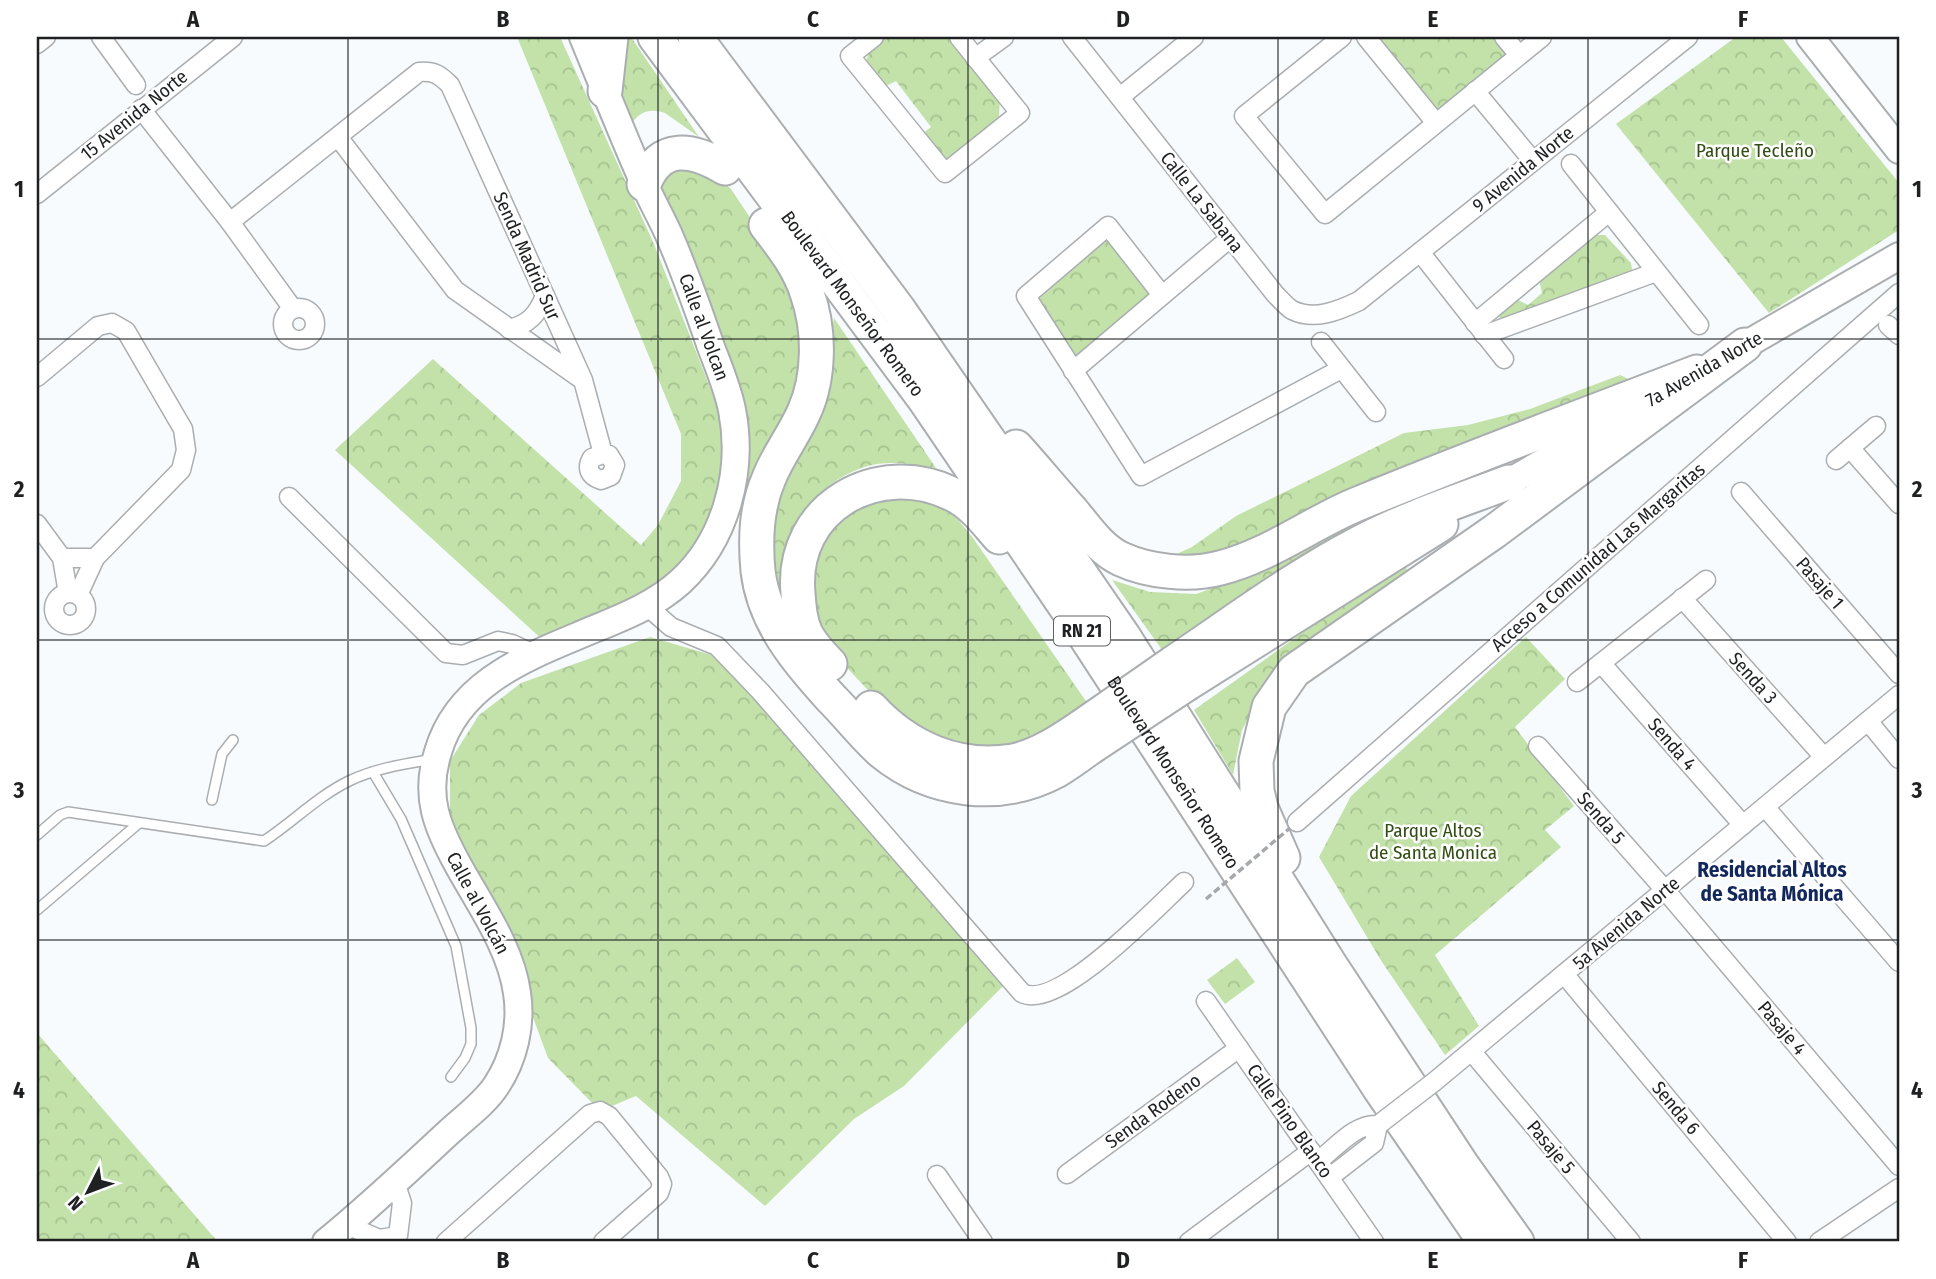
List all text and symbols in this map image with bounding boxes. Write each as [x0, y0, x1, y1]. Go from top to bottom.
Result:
text: A [186, 5, 200, 33]
text: B [497, 5, 510, 33]
text: C [807, 5, 819, 33]
text: D [1116, 5, 1130, 33]
text: E [1428, 5, 1439, 33]
text: F [1738, 5, 1748, 33]
street label: 15 Avenida Norte [76, 65, 192, 165]
street label: 9 Avenida Norte [1468, 121, 1578, 217]
park label: Parque Tecleño [1696, 139, 1814, 162]
street label: Calle La Sabana [1155, 147, 1249, 257]
text: 1 [14, 175, 24, 203]
text: 1 [1912, 175, 1922, 203]
street label: Senda Madrid Sur [488, 188, 566, 324]
street label: Boulevard Monseñor Romero [777, 206, 930, 401]
street label: Calle al Volcan [674, 270, 734, 384]
street label: 7a Avenida Norte [1642, 326, 1766, 412]
street label: Acceso a Comunidad Las Margaritas [1486, 458, 1710, 656]
text: 2 [13, 475, 25, 503]
text: 2 [1911, 475, 1923, 503]
street label: Pasaje 1 [1791, 552, 1849, 614]
road number: RN 21 [1054, 616, 1110, 646]
street label: Senda 3 [1724, 648, 1782, 708]
street label: Boulevard Monseñor Romero [1103, 671, 1245, 873]
street label: Senda 4 [1643, 713, 1701, 775]
text: 3 [13, 776, 25, 804]
text: 3 [1911, 776, 1923, 804]
street label: Senda 5 [1572, 787, 1630, 849]
park label: Parque Altos de Santa Monica [1369, 819, 1497, 864]
street label: Calle al Volcán [441, 848, 515, 958]
district label: Residencial Altos de Santa Mónica [1697, 857, 1847, 907]
street label: 5a Avenida Norte [1568, 872, 1684, 974]
street label: Pasaje 4 [1753, 996, 1811, 1060]
street label: Calle Pino Blanco [1242, 1060, 1338, 1182]
street label: Senda Rodeno [1101, 1069, 1205, 1153]
text: 4 [13, 1076, 25, 1104]
text: 4 [1911, 1076, 1923, 1104]
street label: Senda 6 [1647, 1077, 1705, 1139]
street label: Pasaje 5 [1522, 1116, 1580, 1178]
north arrow [52, 1156, 122, 1226]
text: N [63, 1191, 88, 1215]
text: A [186, 1246, 200, 1274]
text: B [497, 1246, 510, 1274]
text: C [807, 1246, 819, 1274]
text: D [1116, 1246, 1130, 1274]
text: E [1428, 1246, 1439, 1274]
text: F [1738, 1246, 1748, 1274]

